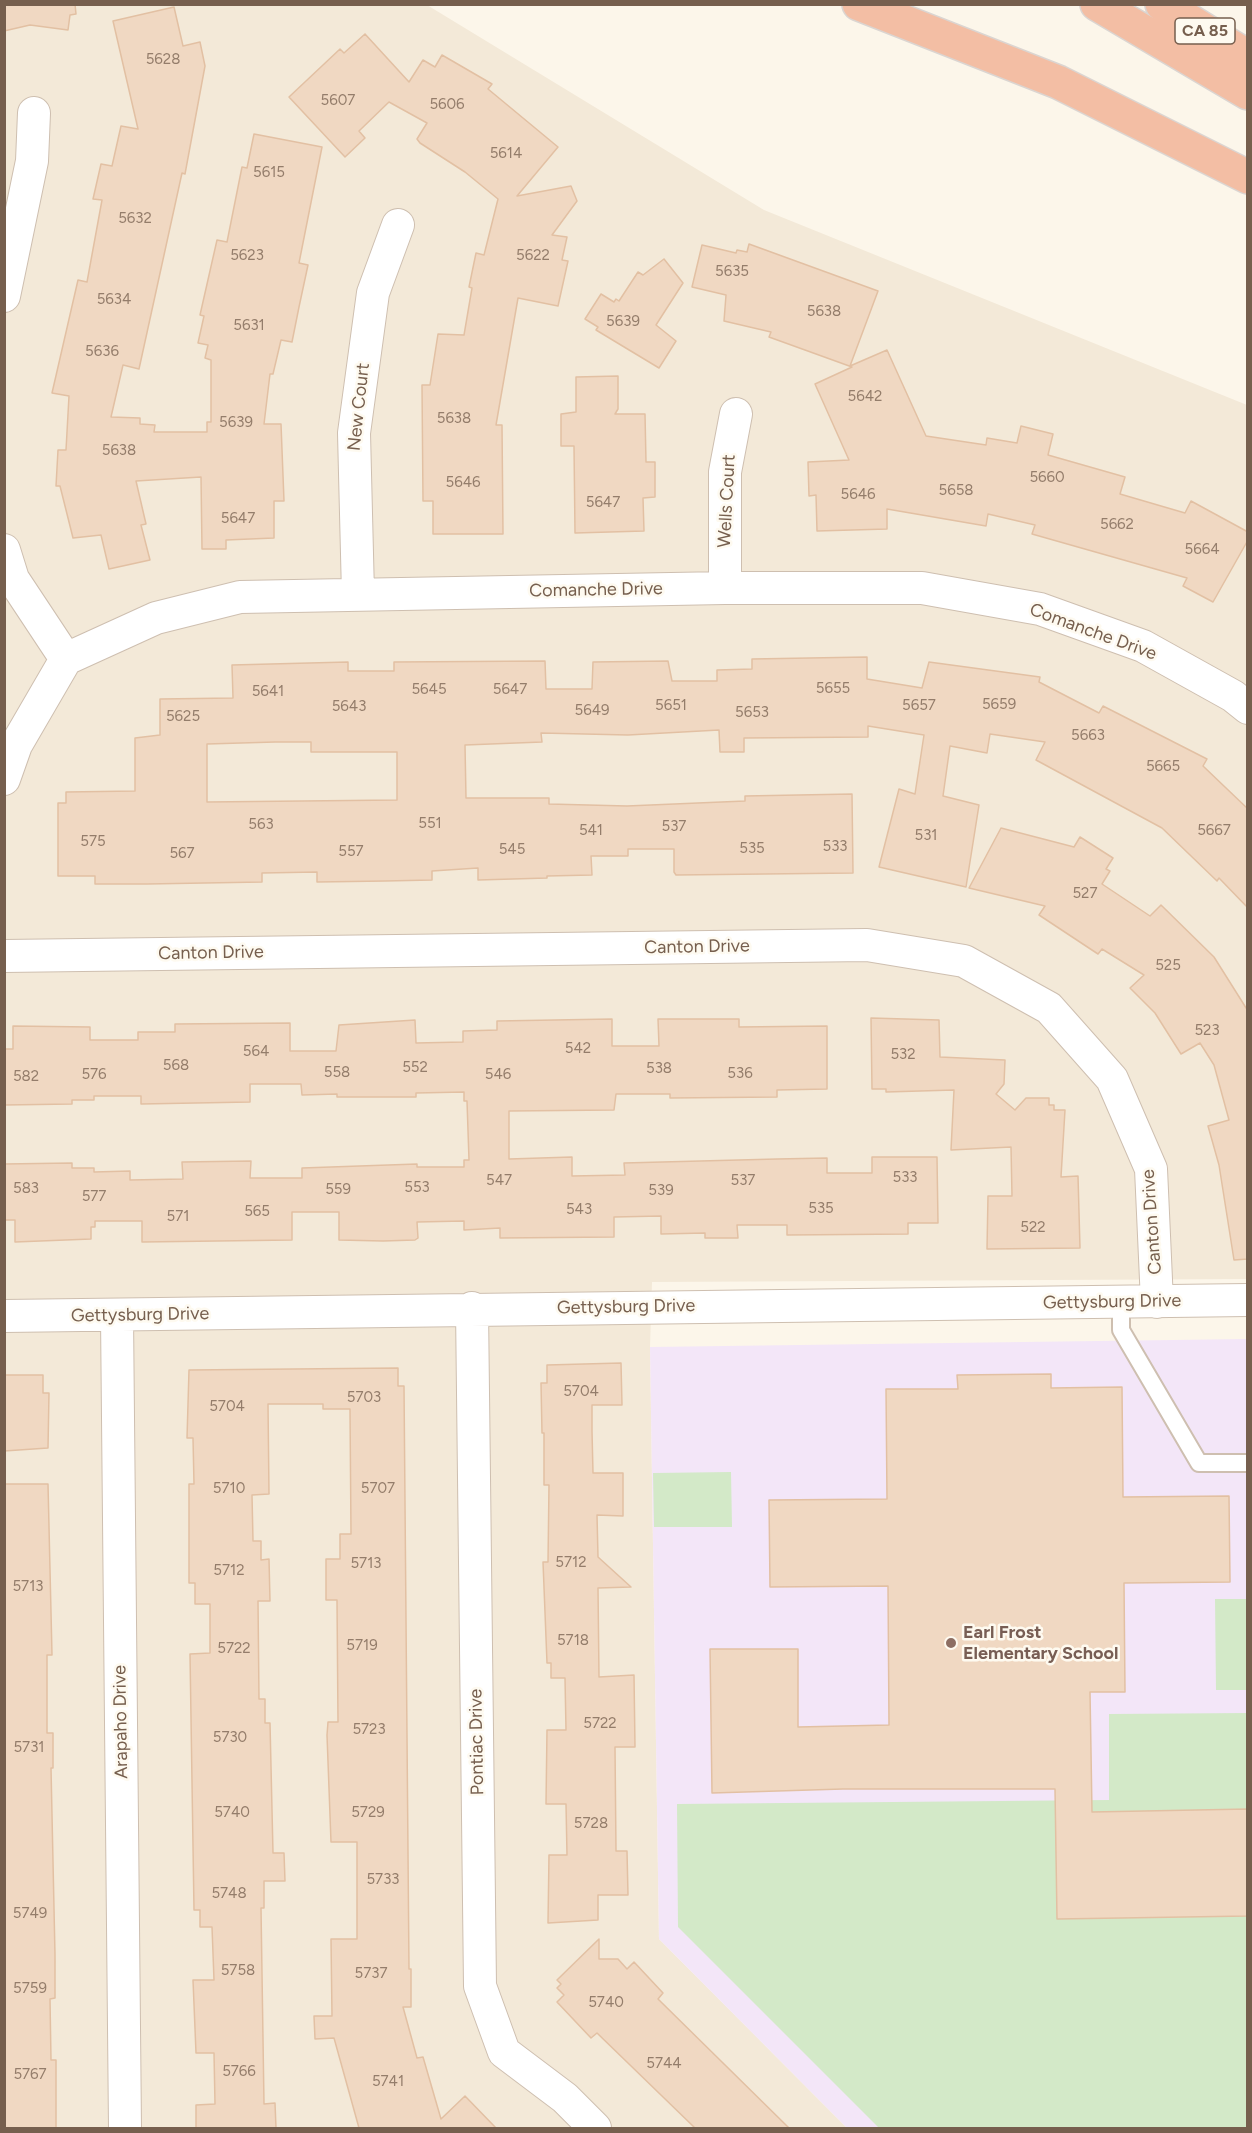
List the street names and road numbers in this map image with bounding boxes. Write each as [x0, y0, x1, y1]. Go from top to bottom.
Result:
road number: CA 85 [1175, 18, 1235, 44]
street label: New Court [344, 362, 374, 452]
street label: Wells Court [714, 454, 740, 548]
street label: Comanche Drive [529, 578, 663, 602]
street label: Comanche Drive [1027, 599, 1159, 665]
street label: Canton Drive [644, 935, 750, 959]
street label: Canton Drive [158, 941, 264, 965]
street label: Canton Drive [1138, 1169, 1166, 1275]
street label: Gettysburg Drive [1043, 1290, 1181, 1314]
street label: Gettysburg Drive [557, 1295, 695, 1319]
street label: Gettysburg Drive [71, 1303, 209, 1327]
street label: Arapaho Drive [109, 1665, 133, 1779]
street label: Pontiac Drive [465, 1688, 489, 1796]

